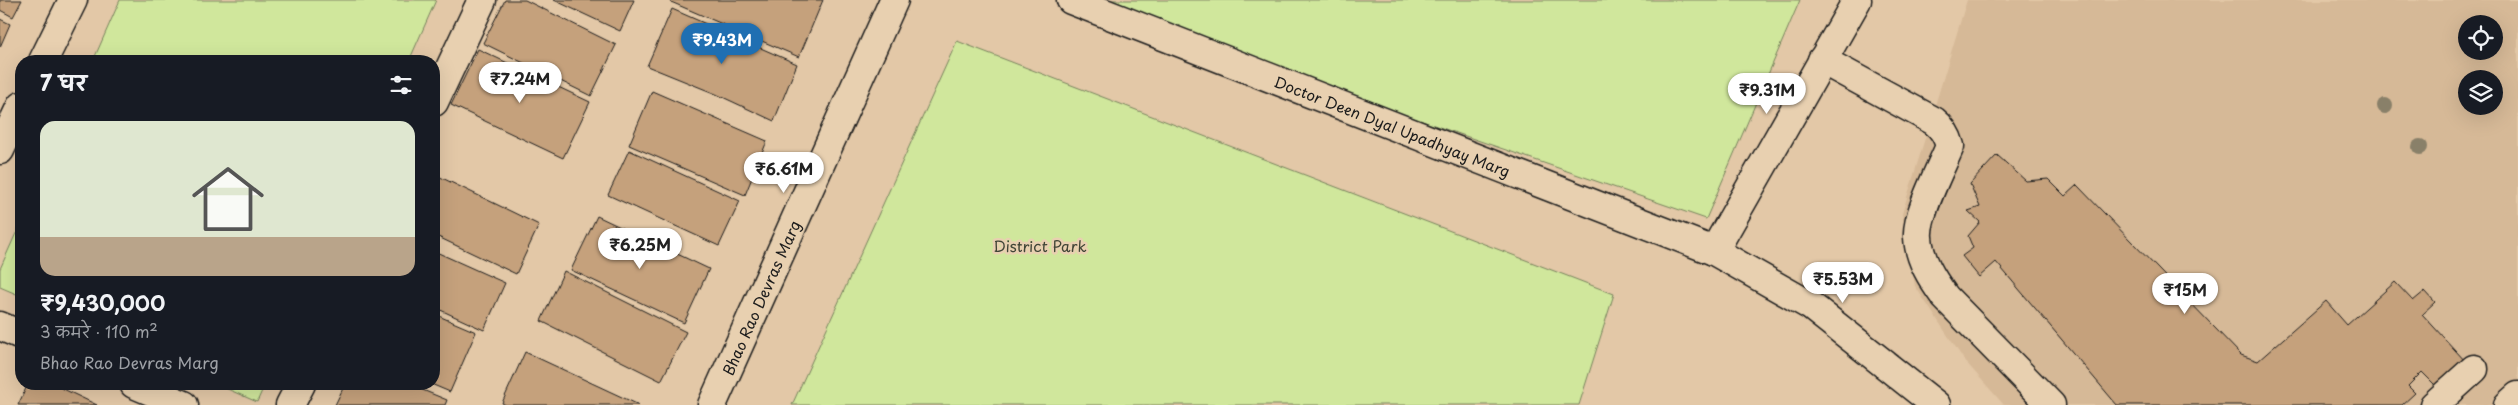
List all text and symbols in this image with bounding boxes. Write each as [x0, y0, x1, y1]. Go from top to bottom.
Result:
map controls [2458, 15, 2503, 115]
button: locate [2458, 15, 2503, 60]
pin: ₹9.43M [681, 22, 763, 65]
text: ₹9.43M [692, 27, 752, 51]
pin: ₹7.24M [479, 62, 561, 104]
text: 7 घर [40, 66, 87, 98]
text: ₹7.24M [490, 66, 550, 90]
street label: Doctor Deen Dyal Upadhyay Marg [1271, 69, 1514, 182]
button: layers [2458, 70, 2503, 115]
icon: filters [387, 71, 415, 99]
pin: ₹9.31M [1726, 72, 1808, 115]
text: ₹9.31M [1739, 77, 1795, 101]
pin: ₹6.61M [743, 152, 825, 194]
icon: home [183, 154, 273, 244]
text: ₹6.61M [755, 156, 813, 180]
street label: Bhao Rao Devras Marg [716, 216, 805, 379]
pin: ₹6.25M [599, 228, 681, 270]
text: ₹6.25M [609, 232, 671, 256]
park label: District Park [993, 234, 1087, 257]
pin: ₹5.53M [1802, 262, 1884, 304]
text: ₹5.53M [1813, 266, 1873, 290]
pin: ₹15M [2155, 272, 2215, 315]
text: ₹15M [2163, 277, 2207, 301]
text: ₹9,430,000 [40, 286, 165, 318]
text: 3 कमरे · 110 m² [40, 319, 158, 343]
text: Bhao Rao Devras Marg [40, 350, 219, 374]

